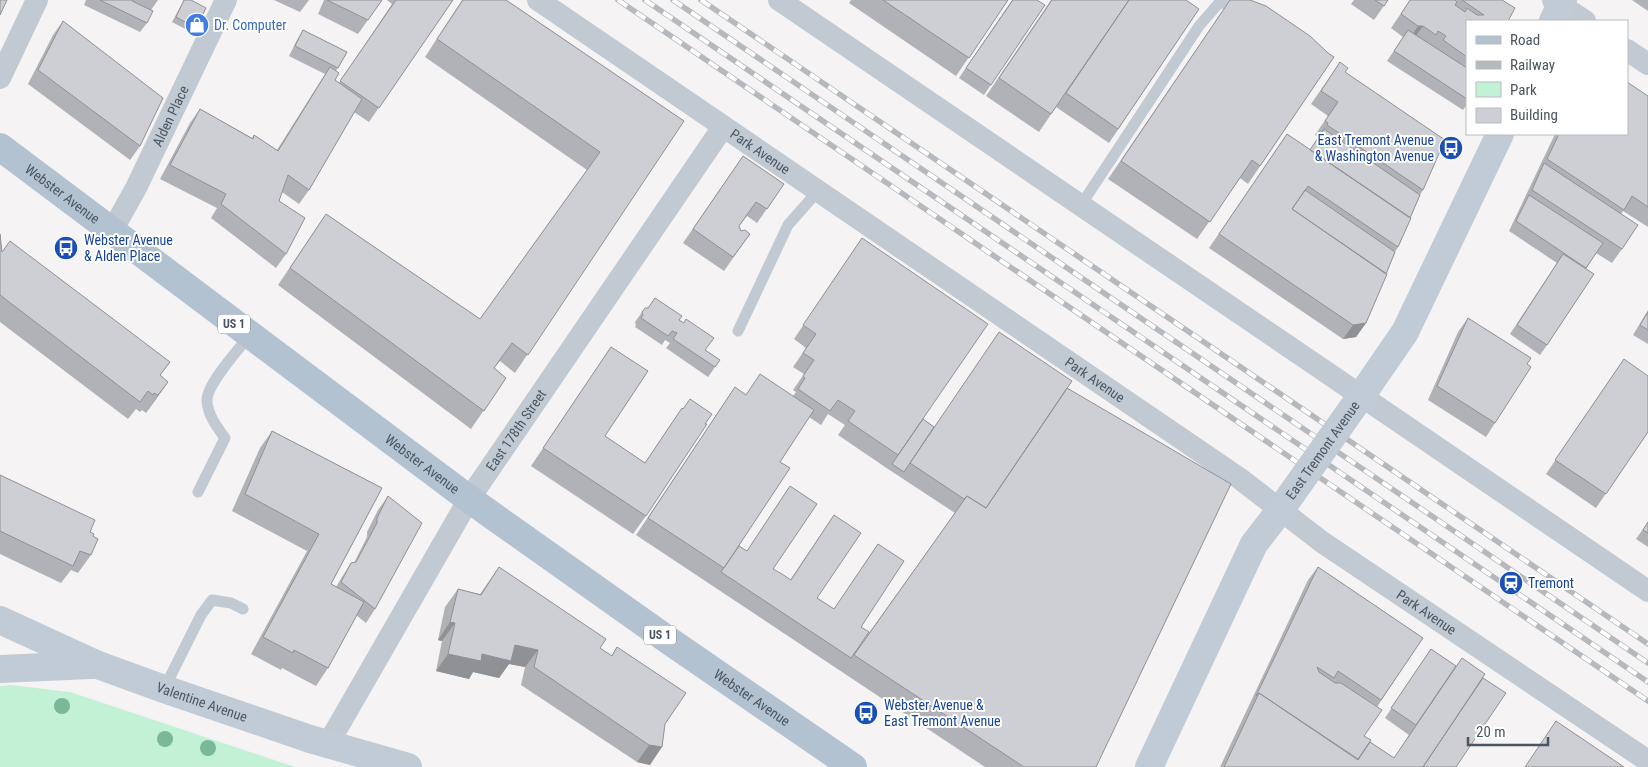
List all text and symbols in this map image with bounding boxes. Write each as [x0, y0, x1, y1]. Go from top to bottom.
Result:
shop icon: Dr. Computer [184, 12, 210, 38]
place label: Dr. Computer [214, 17, 286, 33]
legend [1466, 20, 1628, 135]
text: Road [1510, 31, 1540, 49]
text: Railway [1510, 56, 1555, 74]
text: Park [1510, 81, 1537, 99]
street label: Alden Place [149, 83, 192, 149]
text: Building [1510, 106, 1558, 124]
street label: Park Avenue [727, 126, 793, 178]
place label: East Tremont Avenue & Washington Avenue [1315, 132, 1434, 164]
bus stop icon: East Tremont Avenue & Washington Avenue [1438, 135, 1464, 161]
street label: Webster Avenue [22, 161, 103, 227]
place label: Webster Avenue & Alden Place [84, 232, 173, 264]
bus stop icon: Webster Avenue & Alden Place [53, 235, 79, 261]
road number: US 1 [218, 314, 250, 334]
street label: Park Avenue [1062, 354, 1128, 406]
street label: East 178th Street [483, 386, 549, 474]
street label: East Tremont Avenue [1282, 398, 1363, 502]
street label: Webster Avenue [382, 431, 463, 497]
station icon: Tremont [1498, 570, 1524, 596]
place label: Tremont [1528, 575, 1574, 591]
street label: Park Avenue [1393, 586, 1460, 638]
road number: US 1 [644, 626, 676, 644]
street label: Webster Avenue [711, 666, 793, 730]
street label: Valentine Avenue [154, 679, 250, 725]
place label: Webster Avenue & East Tremont Avenue [884, 697, 1001, 729]
bus stop icon: Webster Avenue & East Tremont Avenue [853, 700, 879, 726]
scale bar [1468, 714, 1548, 746]
text: 20 m [1476, 723, 1506, 741]

